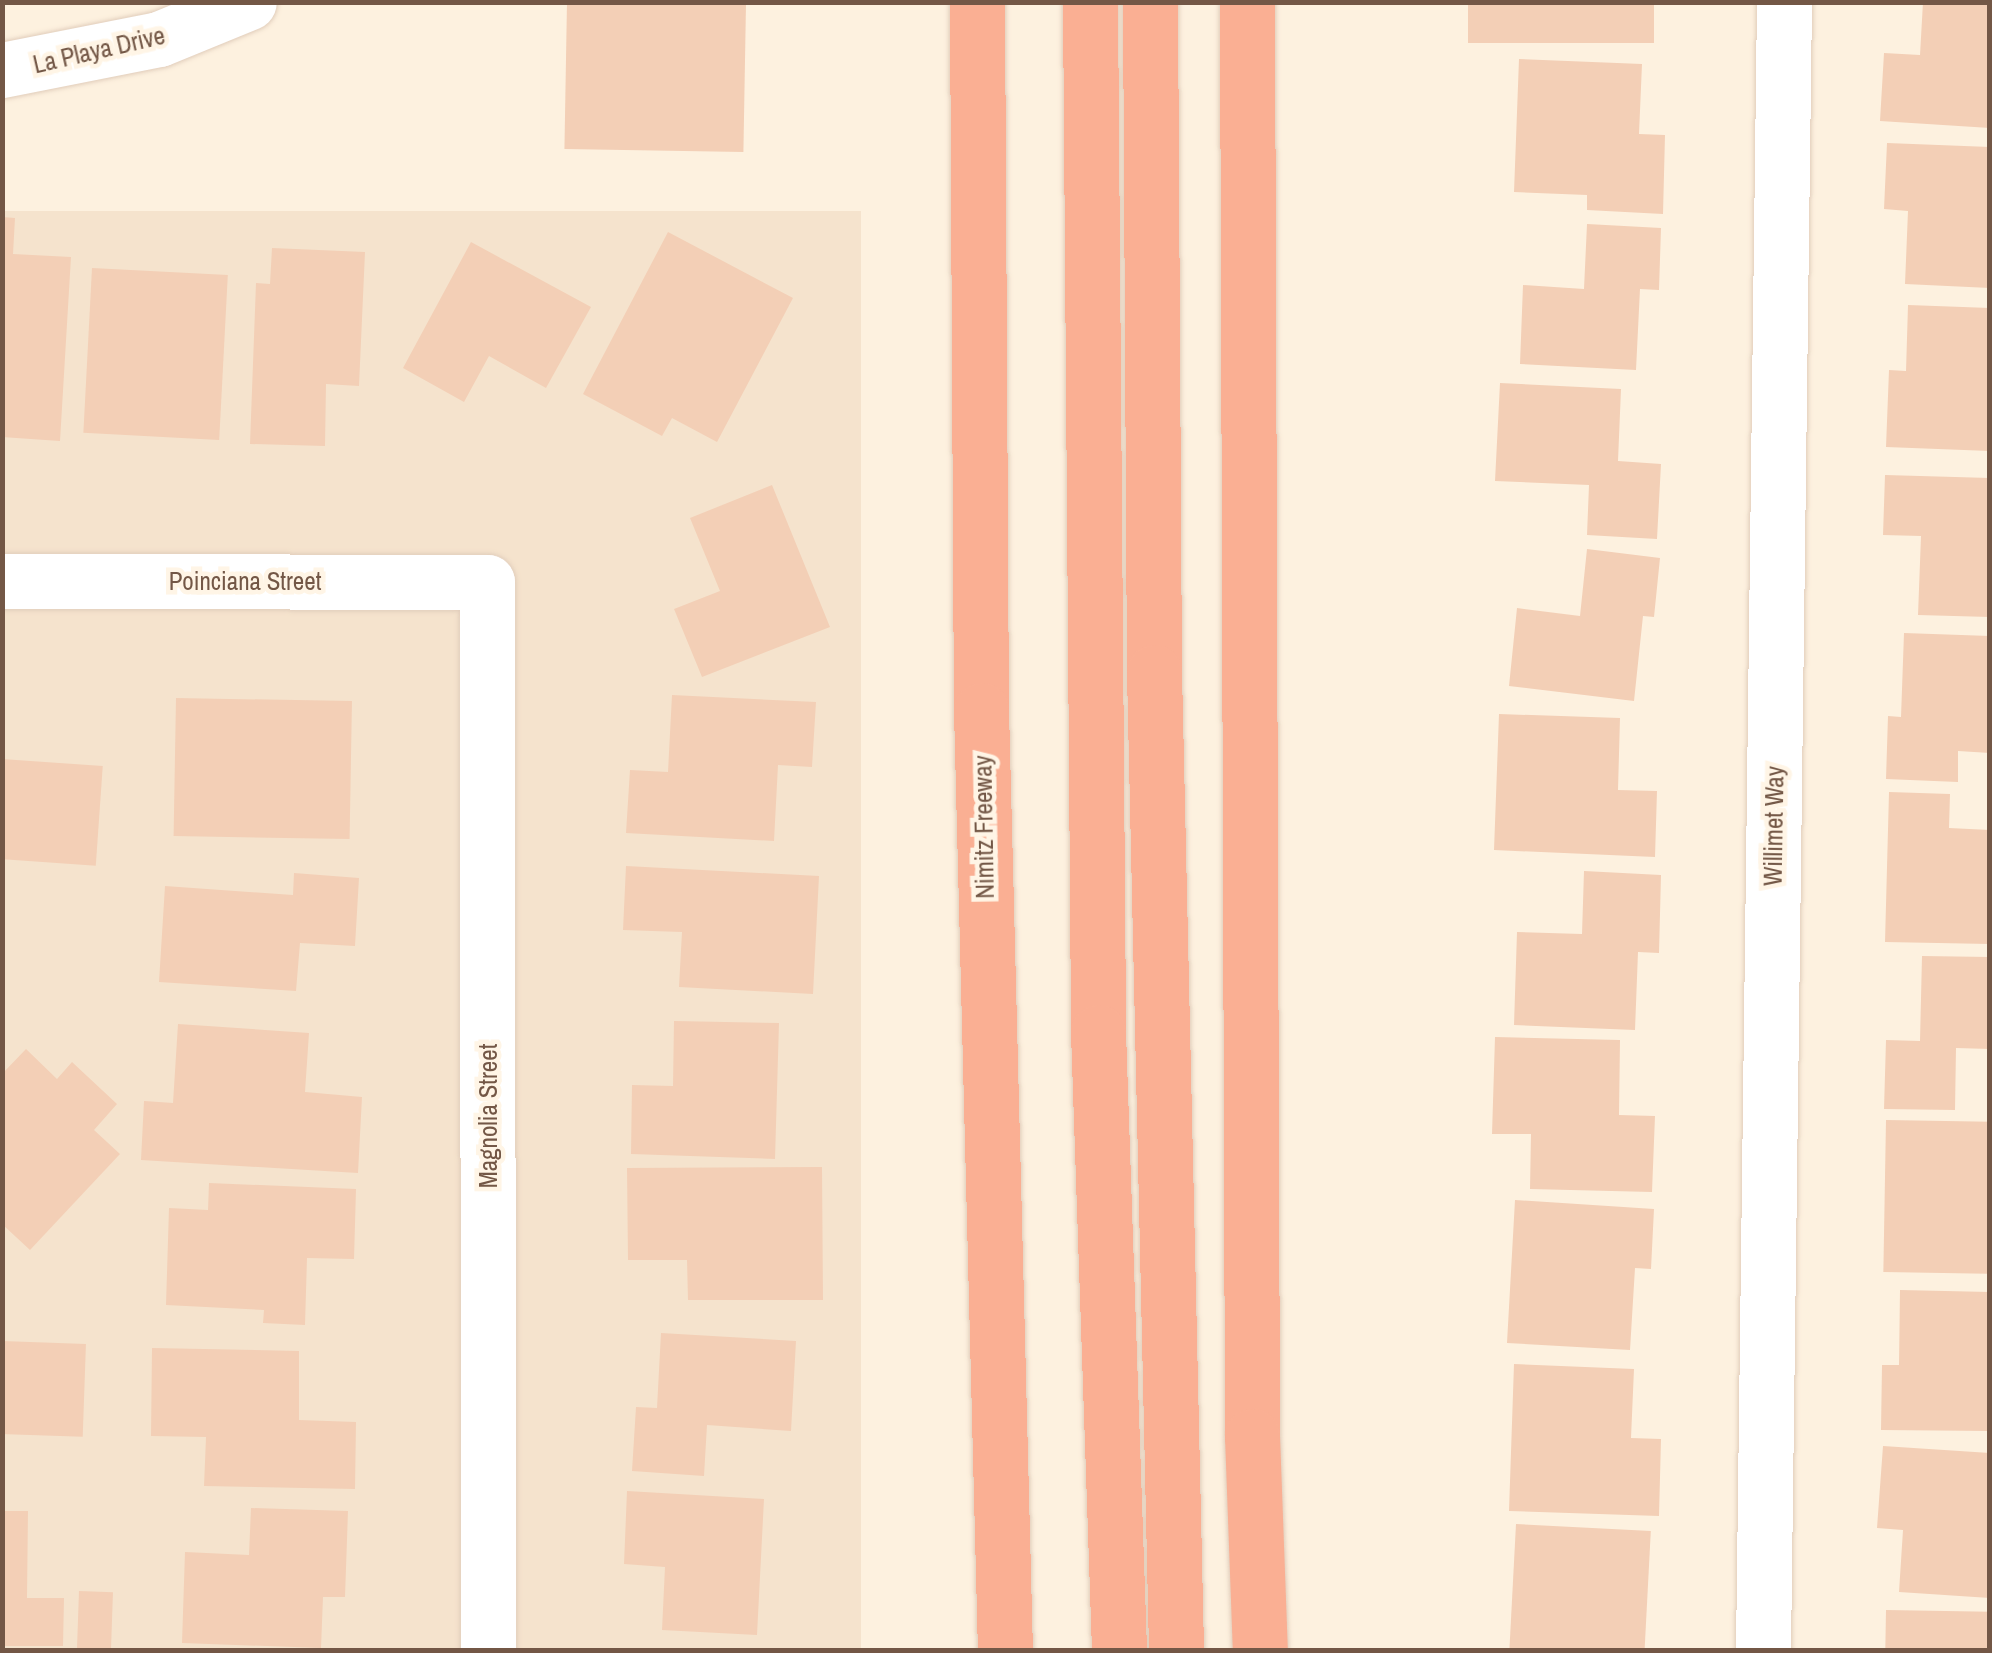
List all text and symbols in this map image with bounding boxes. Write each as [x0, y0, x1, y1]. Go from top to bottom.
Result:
street label: La Playa Drive [30, 20, 168, 80]
street label: Poinciana Street [169, 566, 321, 596]
street label: Nimitz Freeway [968, 755, 1000, 899]
street label: Willimet Way [1758, 766, 1790, 886]
street label: Magnolia Street [473, 1044, 503, 1188]

